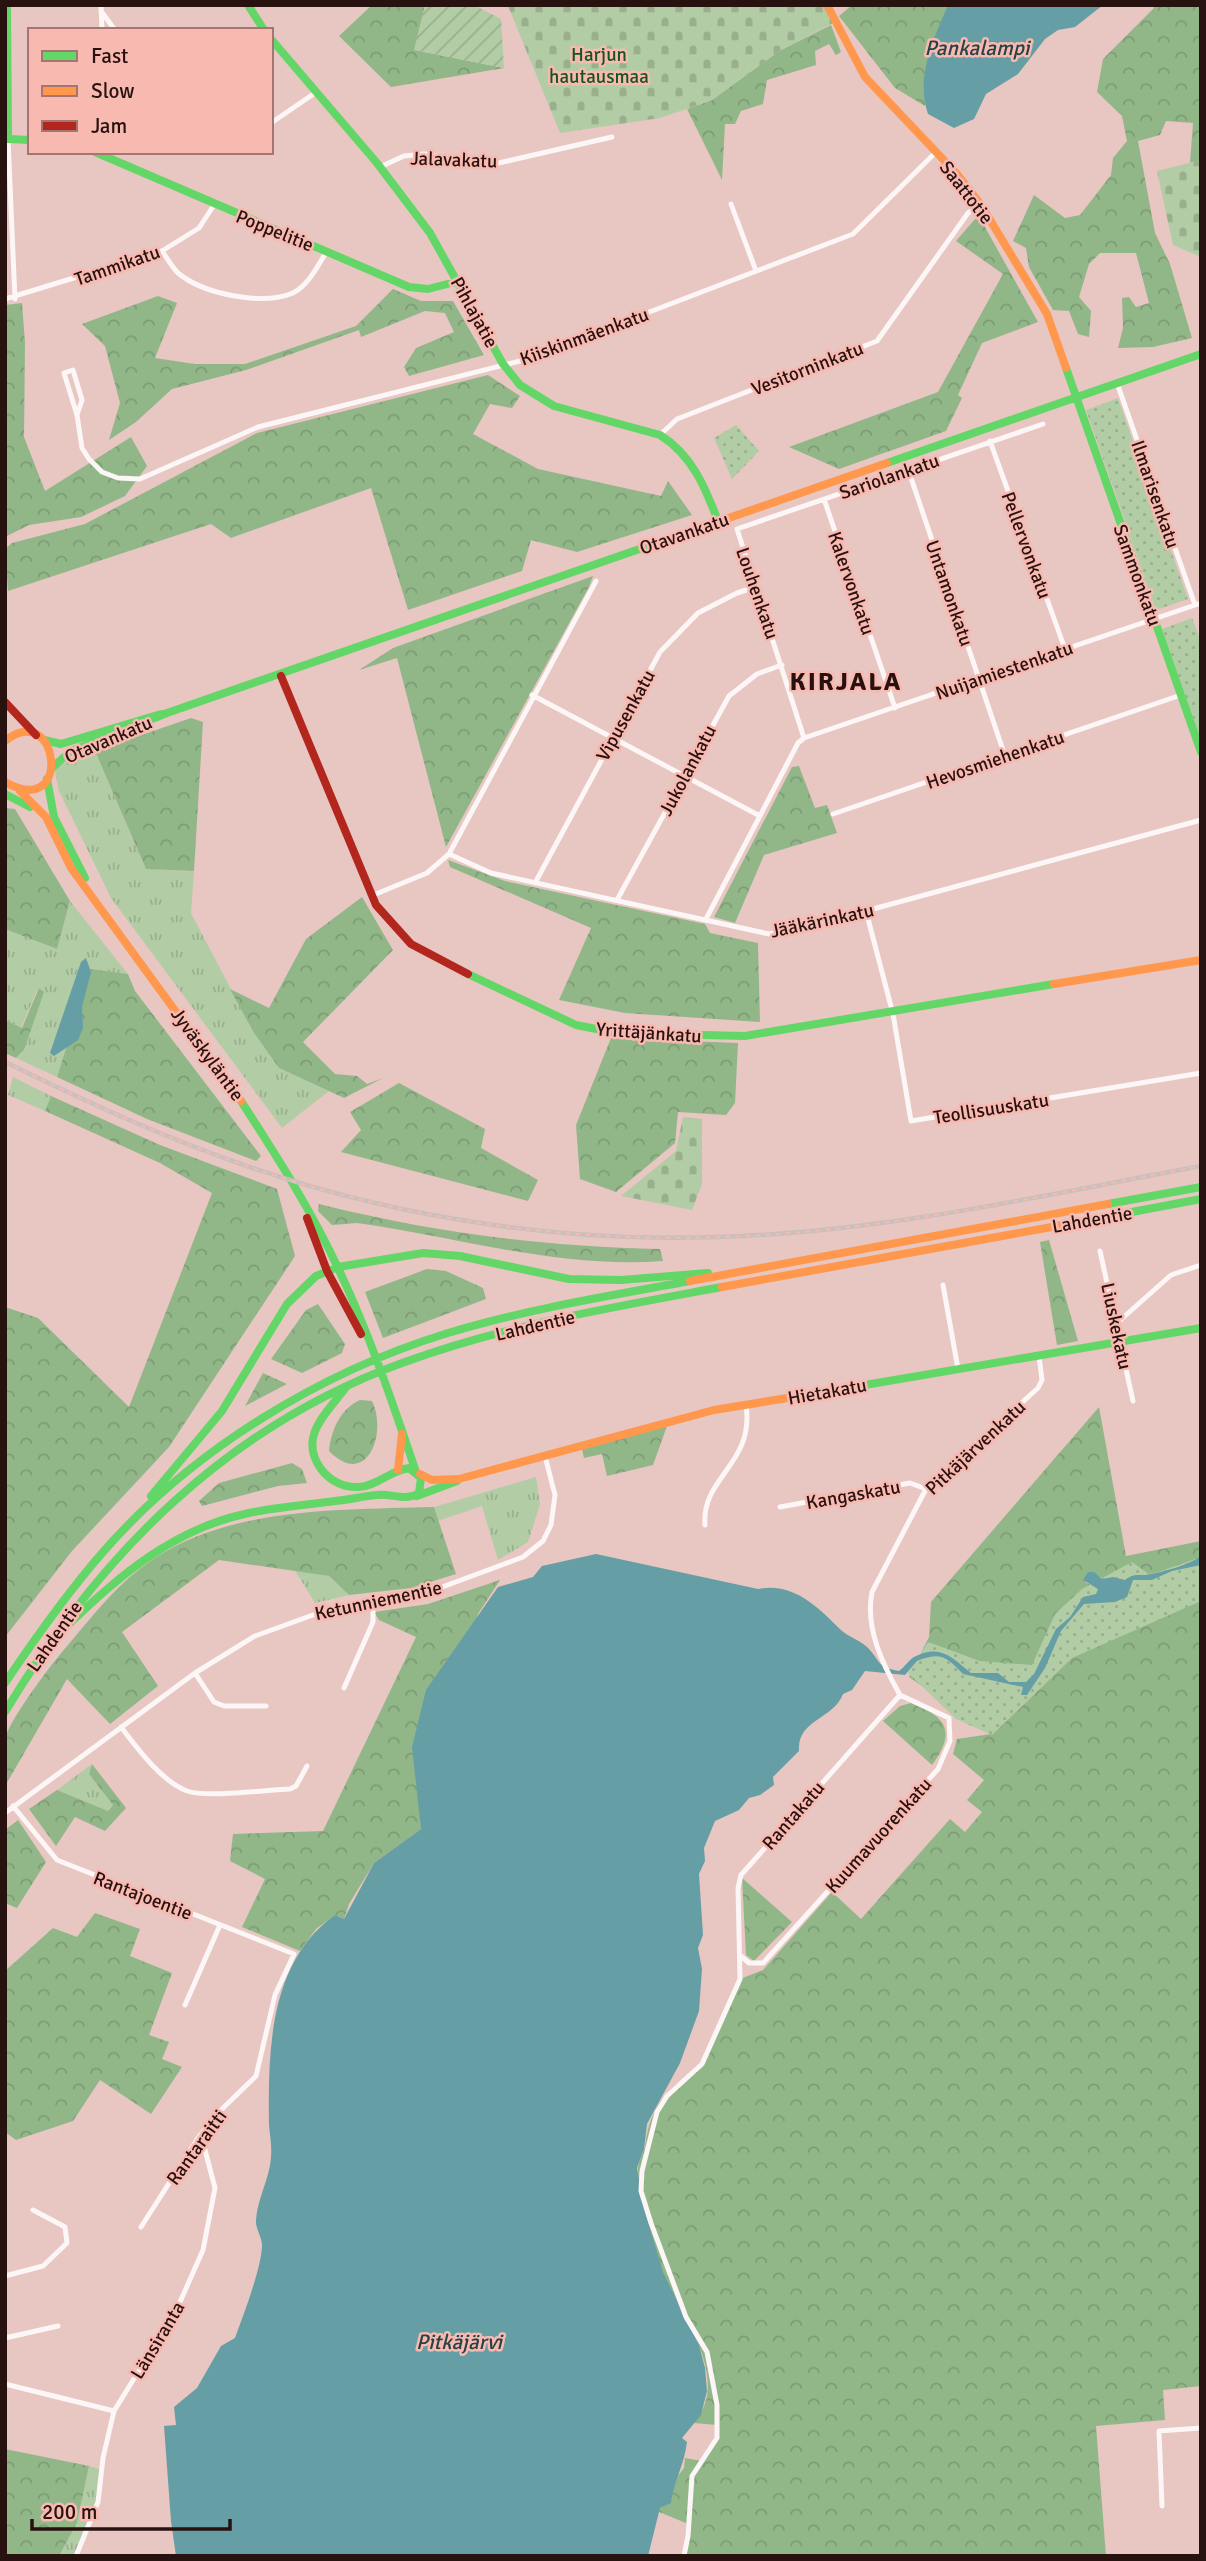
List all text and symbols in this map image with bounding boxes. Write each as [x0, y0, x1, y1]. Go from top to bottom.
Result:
legend [28, 28, 273, 154]
water label: Pankalampi [924, 35, 1032, 61]
text: Fast [91, 43, 128, 69]
park label: Harjun hautausmaa [549, 43, 649, 89]
text: Slow [91, 78, 135, 104]
text: Jam [91, 113, 127, 139]
street label: Jalavakatu [410, 146, 498, 174]
street label: Saattotie [934, 156, 998, 229]
street label: Poppelitie [232, 204, 317, 257]
street label: Tammikatu [71, 240, 163, 292]
street label: Pihlajatie [445, 273, 503, 352]
street label: Kiiskinmäenkatu [517, 303, 652, 371]
street label: Vesitorninkatu [748, 337, 867, 401]
street label: Ilmarisenkatu [1125, 437, 1185, 551]
street label: Sariolankatu [836, 449, 942, 505]
street label: Pellervonkatu [996, 489, 1057, 602]
street label: Otavankatu [636, 507, 732, 560]
street label: Sammonkatu [1108, 521, 1167, 630]
street label: Kalervonkatu [822, 528, 880, 638]
street label: Untamonkatu [920, 537, 978, 650]
street label: Louhenkatu [730, 544, 784, 643]
street label: Nuijamiestenkatu [932, 636, 1076, 706]
street label: Vipusenkatu [591, 666, 661, 765]
district label: KIRJALA [790, 666, 902, 698]
street label: Otavankatu [61, 711, 156, 769]
street label: Jukolankatu [654, 721, 722, 820]
street label: Hevosmiehenkatu [923, 725, 1068, 795]
street label: Jääkärinkatu [768, 898, 876, 944]
street label: Jyväskyläntie [165, 1003, 249, 1106]
street label: Yrittäjänkatu [595, 1017, 702, 1049]
street label: Teollisuuskatu [932, 1088, 1051, 1130]
street label: Lahdentie [1050, 1201, 1134, 1239]
street label: Liuskekatu [1095, 1281, 1137, 1372]
street label: Lahdentie [493, 1305, 577, 1347]
street label: Hietakatu [786, 1373, 869, 1411]
street label: Pitkäjärvenkatu [921, 1395, 1031, 1500]
street label: Kangaskatu [804, 1475, 902, 1515]
street label: Ketunniementie [312, 1576, 444, 1626]
street label: Lahdentie [22, 1596, 88, 1677]
street label: Kuumavuorenkatu [820, 1773, 937, 1899]
street label: Rantakatu [757, 1776, 830, 1855]
street label: Rantajoentie [90, 1866, 196, 1926]
street label: Rantaraitti [161, 2105, 232, 2190]
street label: Länsiranta [125, 2297, 190, 2384]
water label: Pitkäjärvi [416, 2329, 504, 2355]
scale bar [32, 2488, 229, 2532]
text: 200 m [42, 2499, 97, 2525]

